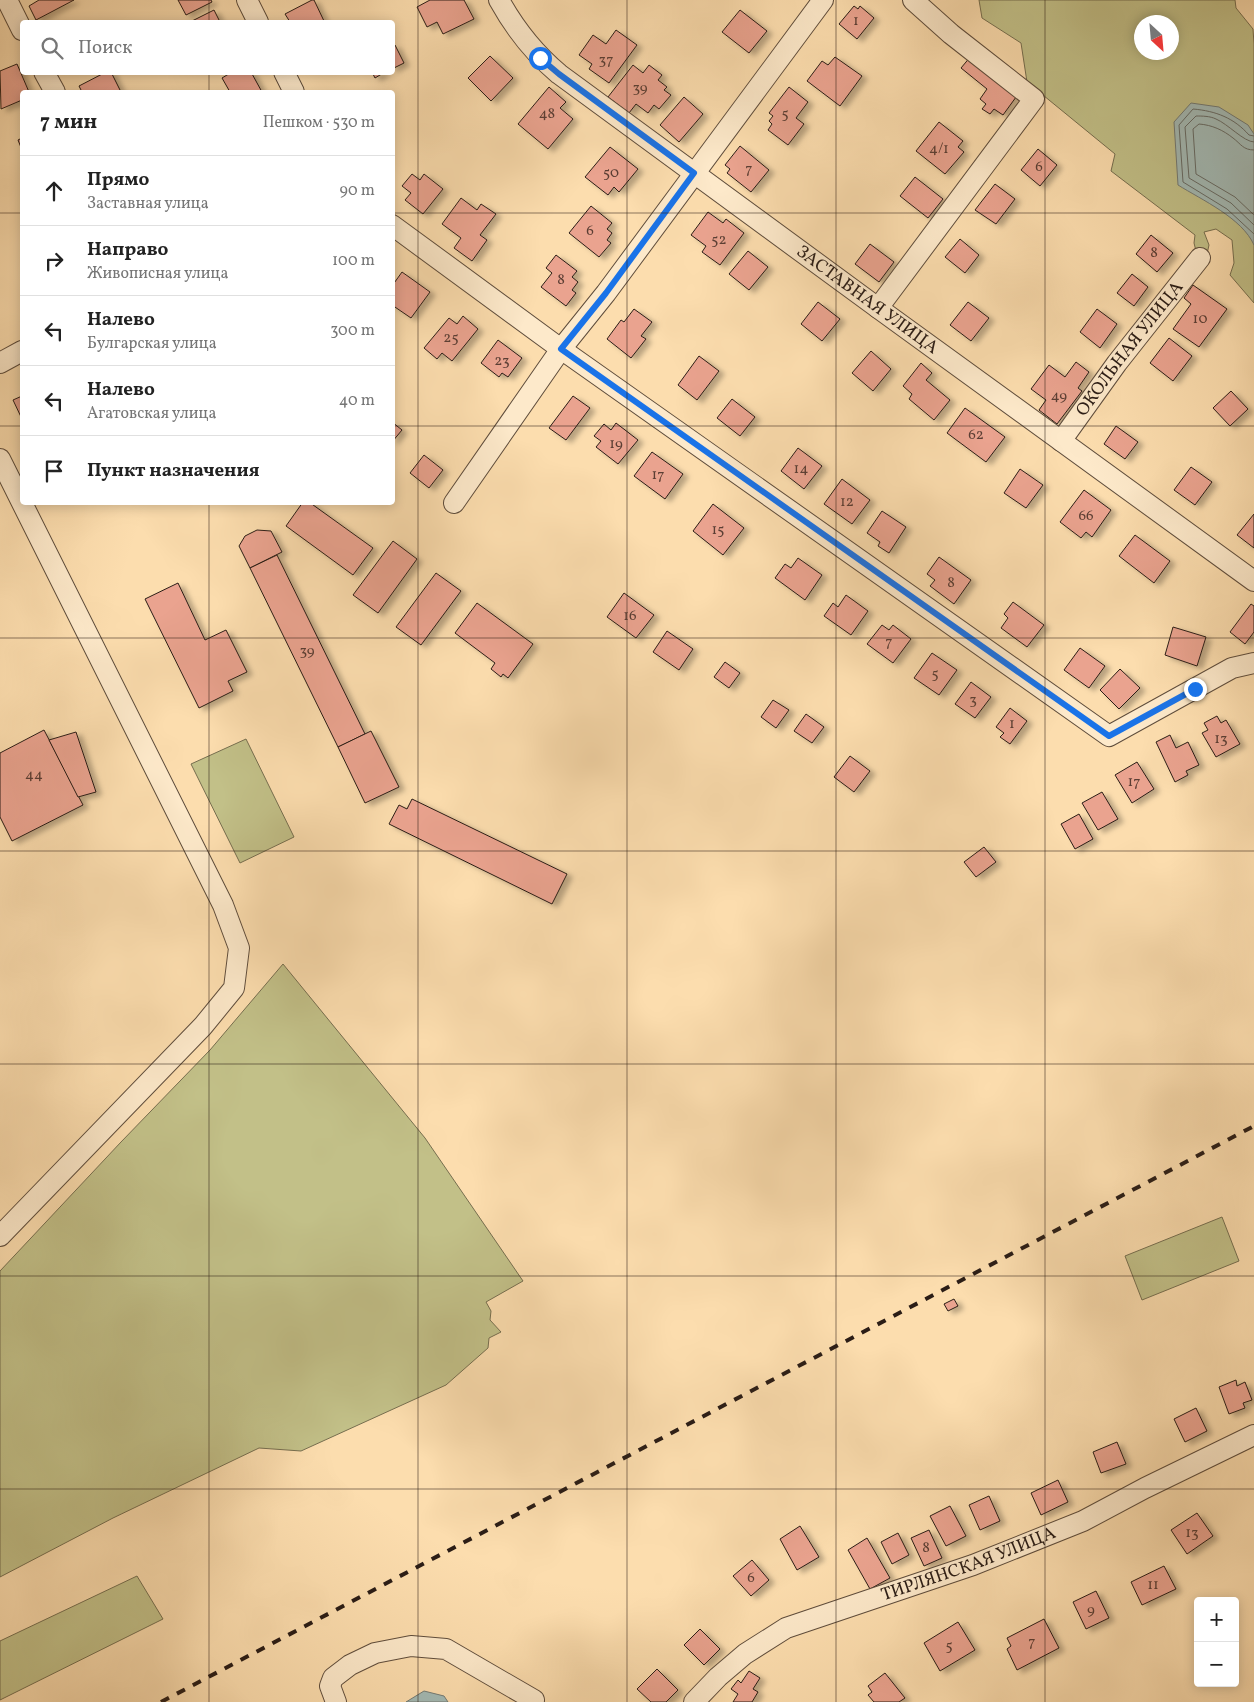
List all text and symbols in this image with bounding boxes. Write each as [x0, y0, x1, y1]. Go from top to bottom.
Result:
house number: 1 [853, 11, 859, 32]
north arrow [1134, 15, 1179, 60]
search box [20, 20, 395, 75]
icon: search [38, 34, 66, 62]
text: Поиск [78, 35, 132, 61]
route start [529, 47, 552, 70]
house number: 37 [599, 50, 613, 71]
house number: 39 [632, 78, 648, 99]
house number: 48 [539, 104, 555, 125]
house number: 5 [781, 104, 789, 125]
text: 7 мин [40, 108, 97, 137]
text: Пешком · 530 m [263, 112, 375, 134]
house number: 4/1 [929, 139, 949, 160]
house number: 6 [1035, 157, 1043, 178]
house number: 7 [745, 159, 753, 180]
house number: 50 [603, 163, 619, 184]
text: Прямо [87, 167, 149, 193]
icon: ahead [40, 177, 68, 205]
text: 90 m [339, 180, 375, 202]
text: Заставная улица [87, 193, 209, 215]
house number: 6 [586, 221, 594, 242]
house number: 52 [711, 230, 727, 251]
text: Направо [87, 237, 169, 263]
street label: ЗАСТАВНАЯ УЛИЦА [791, 239, 944, 361]
house number: 8 [1150, 243, 1158, 264]
icon: right [40, 247, 68, 275]
text: 100 m [332, 250, 375, 272]
text: Живописная улица [87, 263, 228, 285]
house number: 8 [557, 270, 565, 291]
street label: ОКОЛЬНАЯ УЛИЦА [1070, 276, 1190, 422]
text: Налево [87, 307, 155, 333]
house number: 10 [1193, 309, 1207, 330]
icon: left [40, 317, 68, 345]
text: 300 m [330, 320, 375, 342]
house number: 25 [443, 328, 459, 349]
text: Булгарская улица [87, 333, 217, 355]
house number: 23 [494, 351, 510, 372]
text: Налево [87, 377, 155, 403]
house number: 49 [1051, 386, 1067, 407]
icon: left [40, 387, 68, 415]
text: 40 m [339, 390, 375, 412]
text: Агатовская улица [87, 403, 216, 425]
house number: 62 [968, 425, 984, 446]
house number: 19 [609, 434, 623, 455]
icon: arrive [40, 457, 68, 485]
text: Пункт назначения [87, 458, 260, 484]
house number: 14 [794, 459, 808, 480]
house number: 17 [651, 465, 665, 486]
house number: 12 [840, 492, 854, 513]
house number: 66 [1078, 506, 1094, 527]
house number: 15 [711, 520, 725, 541]
house number: 8 [947, 573, 955, 594]
house number: 16 [623, 606, 637, 627]
house number: 7 [885, 632, 893, 653]
house number: 39 [299, 641, 315, 662]
house number: 5 [931, 664, 939, 685]
route end [1184, 678, 1207, 701]
house number: 3 [969, 690, 977, 711]
house number: 1 [1009, 714, 1015, 735]
house number: 13 [1214, 729, 1228, 750]
house number: 44 [25, 765, 43, 786]
house number: 17 [1127, 772, 1141, 793]
street label: ТИРЛЯНСКАЯ УЛИЦА [878, 1520, 1060, 1608]
house number: 13 [1185, 1523, 1199, 1544]
house number: 8 [922, 1538, 930, 1559]
house number: 6 [747, 1568, 755, 1589]
house number: 11 [1147, 1575, 1159, 1596]
map controls [1194, 1597, 1239, 1687]
button: + [1194, 1597, 1239, 1642]
house number: 9 [1087, 1600, 1095, 1621]
house number: 7 [1028, 1632, 1036, 1653]
house number: 5 [945, 1636, 953, 1657]
button: − [1194, 1642, 1239, 1687]

